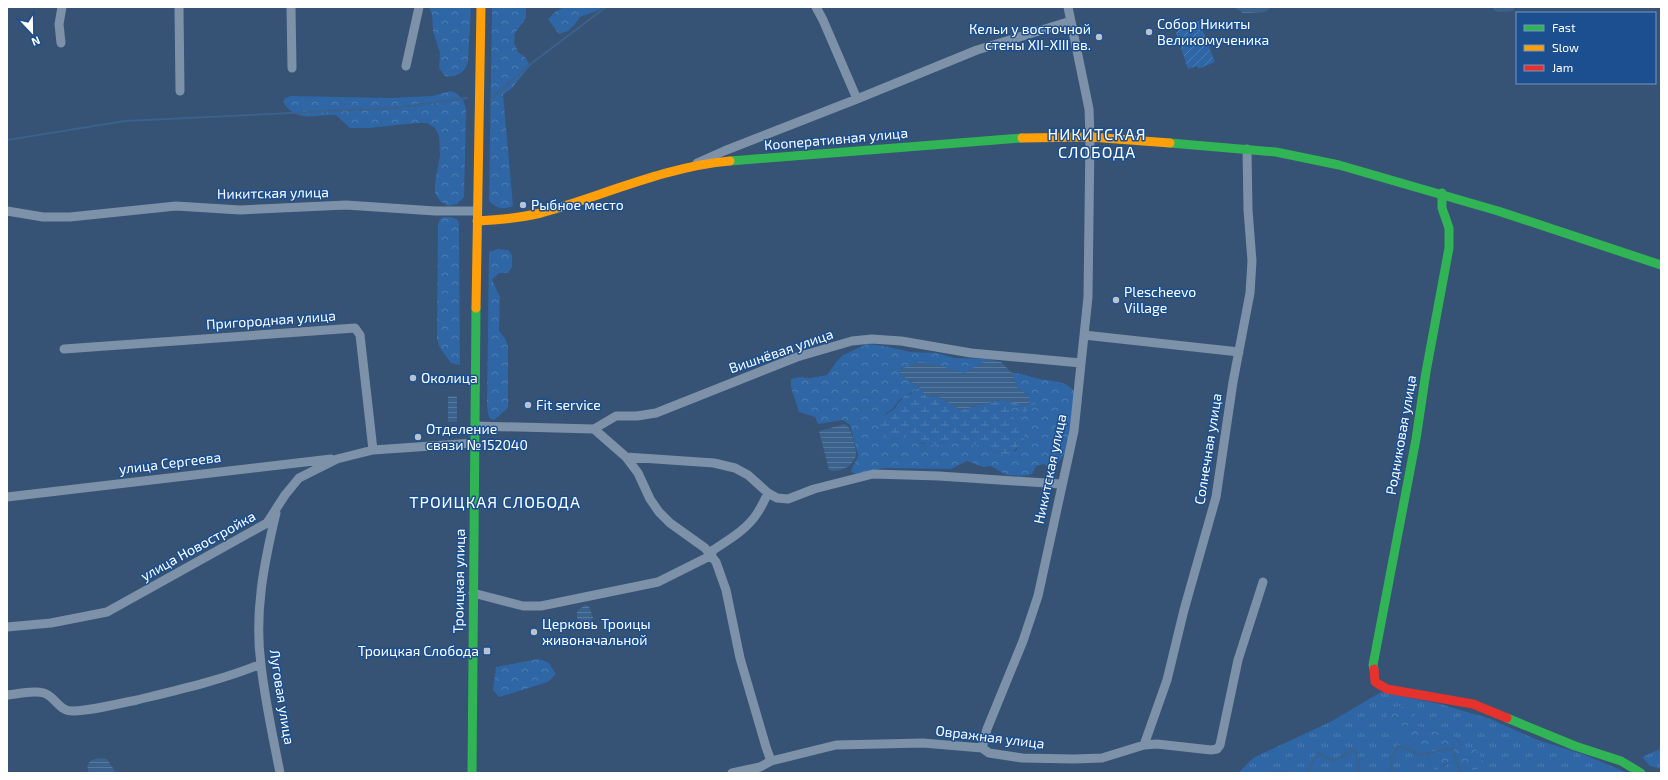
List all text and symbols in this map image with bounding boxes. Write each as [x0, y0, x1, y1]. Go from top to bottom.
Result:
north arrow [12, 12, 52, 52]
legend [1516, 12, 1656, 84]
place label: Собор Никиты Великомученика [1157, 15, 1269, 48]
place label: Кельи у восточной стены XII-XIII вв. [969, 20, 1091, 53]
text: Fast [1552, 20, 1576, 34]
marker: Собор Никиты Великомученика [1144, 27, 1154, 37]
marker: Кельи у восточной стены XII-XIII вв. [1094, 32, 1104, 42]
text: N [30, 34, 42, 49]
text: Slow [1552, 40, 1579, 54]
text: Jam [1552, 60, 1573, 74]
street label: Кооперативная улица [763, 124, 909, 153]
district label: НИКИТСКАЯ СЛОБОДА [1048, 124, 1146, 161]
street label: Никитская улица [217, 183, 329, 202]
place label: Рыбное место [531, 196, 624, 213]
marker: Рыбное место [518, 200, 528, 210]
place label: Plescheevo Village [1124, 283, 1196, 316]
marker: Plescheevo Village [1111, 295, 1121, 305]
street label: Пригородная улица [206, 306, 336, 333]
street label: Вишнёвая улица [726, 325, 835, 376]
place label: Околица [421, 369, 478, 386]
marker: Околица [408, 373, 418, 383]
street label: Родниковая улица [1382, 374, 1419, 496]
street label: Солнечная улица [1190, 392, 1225, 506]
place label: Fit service [536, 396, 601, 413]
marker: Fit service [523, 400, 533, 410]
street label: Никитская улица [1030, 412, 1069, 525]
place label: Отделение связи №152040 [426, 420, 528, 453]
marker: Отделение связи №152040 [413, 432, 423, 442]
street label: улица Сергеева [118, 448, 222, 477]
district label: ТРОИЦКАЯ СЛОБОДА [409, 492, 581, 511]
street label: улица Новостройка [137, 507, 258, 584]
street label: Троицкая улица [449, 529, 468, 633]
place label: Церковь Троицы живоначальной [542, 615, 651, 648]
marker: Церковь Троицы живоначальной [529, 627, 539, 637]
place label: Троицкая Слобода [358, 642, 479, 659]
marker: Троицкая Слобода [482, 646, 492, 656]
street label: Луговая улица [267, 648, 298, 746]
street label: Овражная улица [935, 721, 1046, 752]

